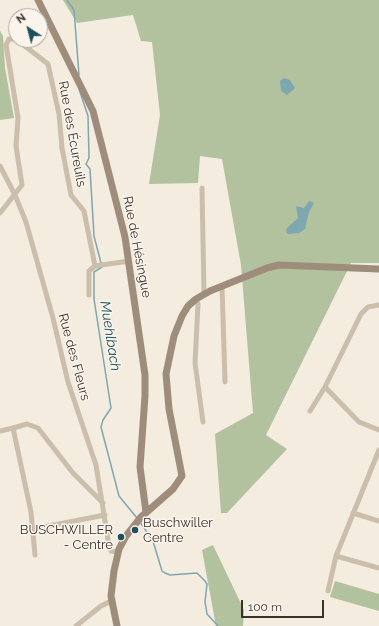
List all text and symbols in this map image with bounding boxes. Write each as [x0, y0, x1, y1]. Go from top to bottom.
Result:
north arrow [8, 8, 48, 48]
text: N [14, 11, 28, 26]
street label: Rue des Écureuils [55, 80, 89, 188]
street label: Rue de Hésingue [119, 195, 155, 299]
water label: Muehlbach [96, 300, 124, 372]
street label: Rue des Fleurs [55, 312, 93, 402]
place label: Buschwiller Centre [143, 515, 213, 546]
place label: BUSCHWILLER - Centre [20, 522, 113, 553]
marker: Buschwiller Centre [130, 525, 140, 535]
marker: BUSCHWILLER - Centre [116, 532, 126, 542]
scale bar [243, 592, 326, 618]
text: 100 m [248, 600, 282, 614]

